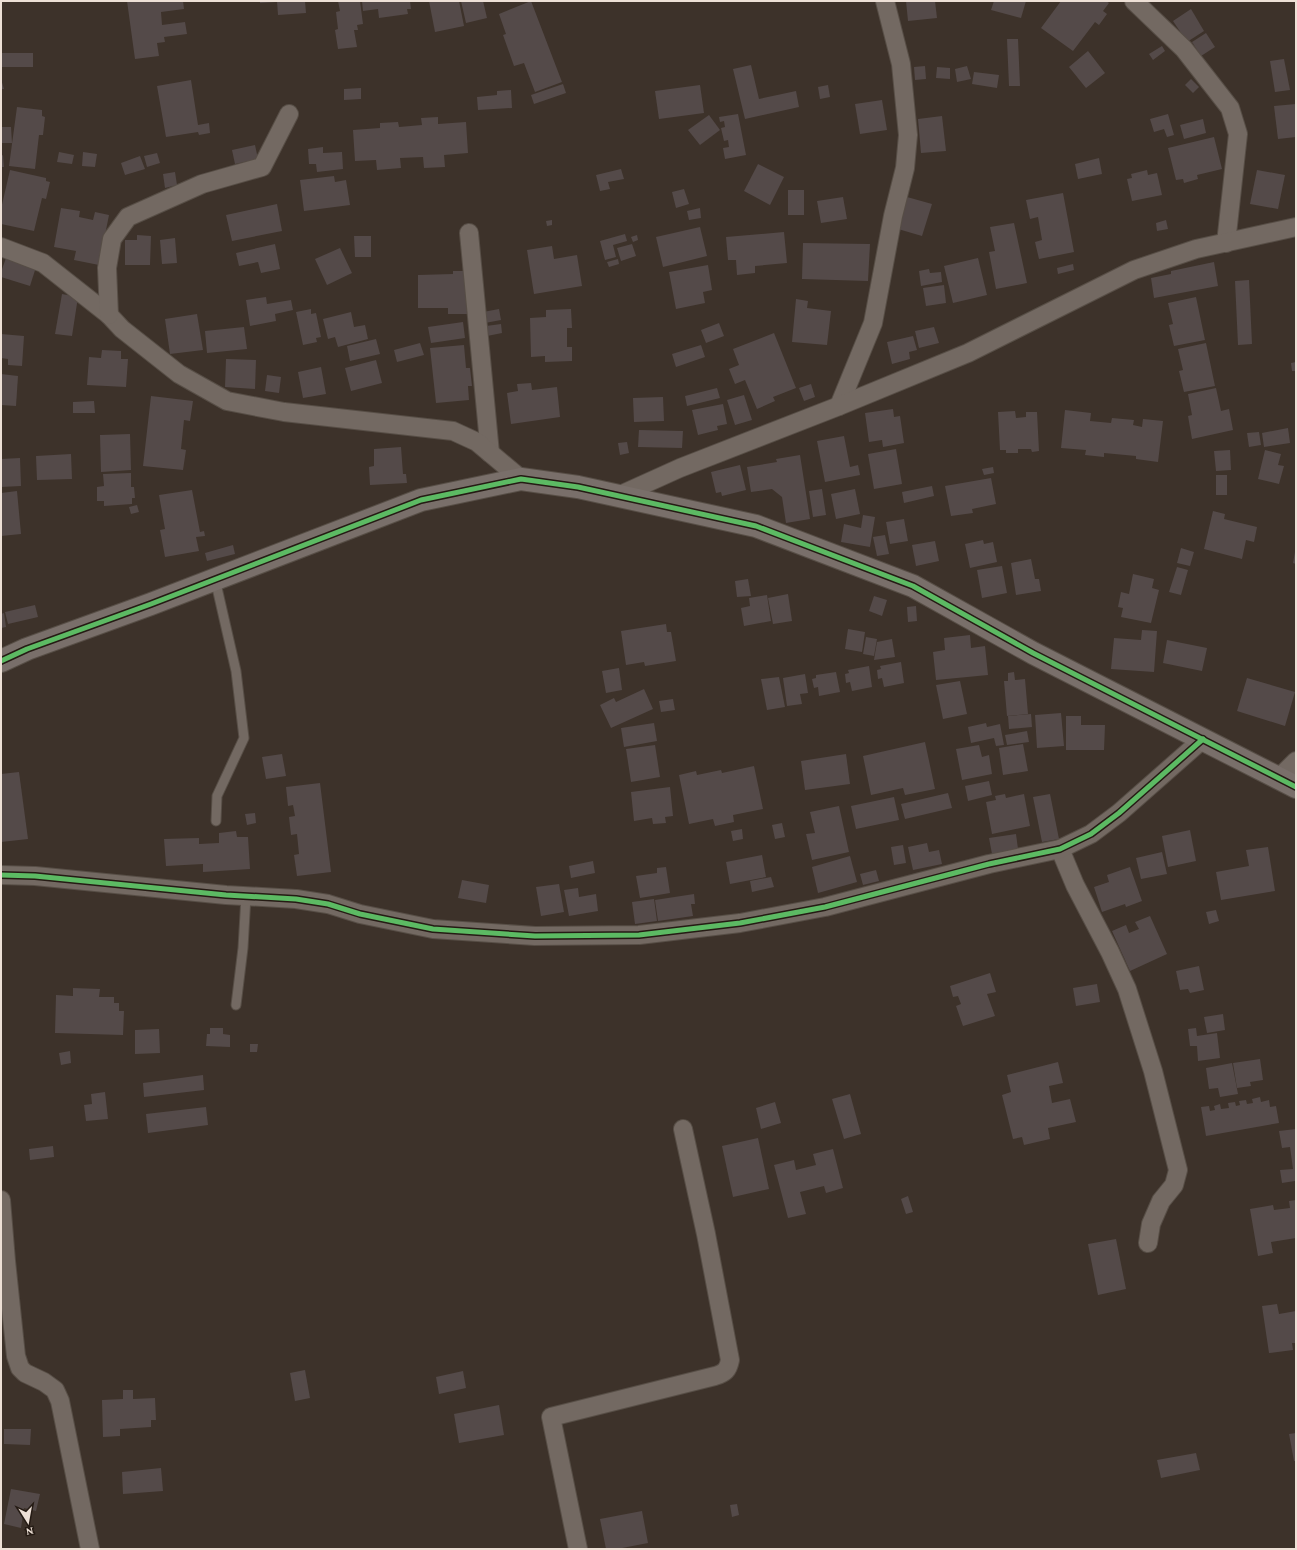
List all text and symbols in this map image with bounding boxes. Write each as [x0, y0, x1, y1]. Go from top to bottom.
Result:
north arrow [8, 1502, 48, 1542]
text: N [25, 1525, 35, 1539]

